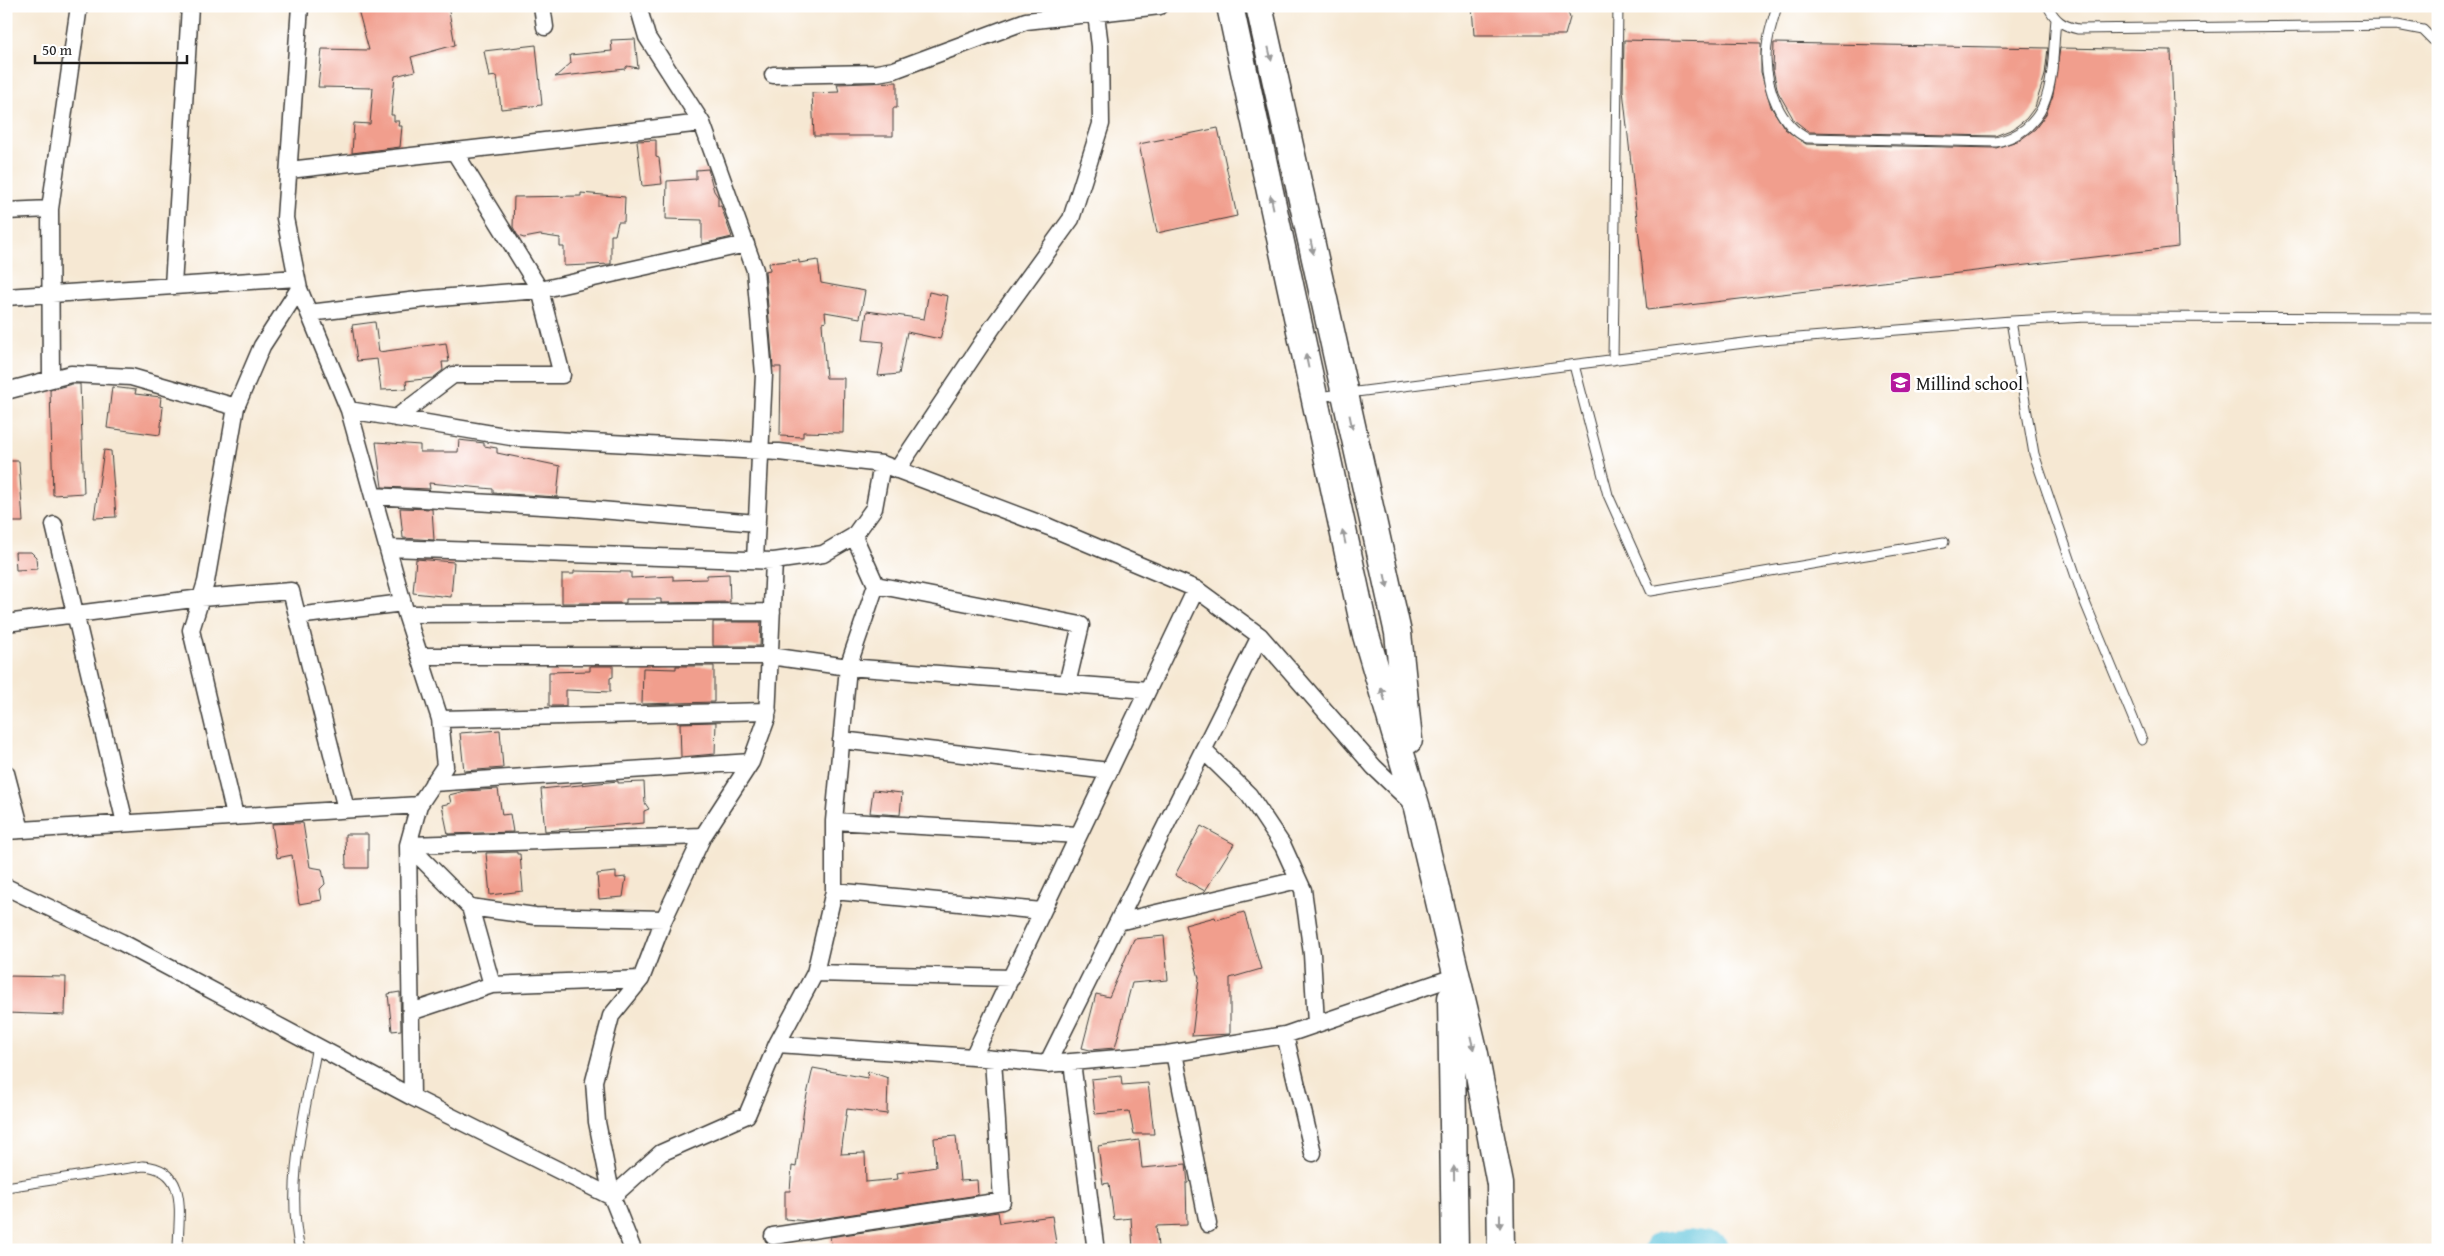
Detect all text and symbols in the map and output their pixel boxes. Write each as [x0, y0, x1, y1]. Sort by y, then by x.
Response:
scale bar [35, 32, 188, 64]
text: 50 m [42, 39, 73, 60]
one-way arrow [1266, 46, 1274, 61]
one-way arrow [1268, 194, 1276, 209]
one-way arrow [1308, 239, 1316, 254]
one-way arrow [1302, 352, 1310, 368]
place label: Millind school [1916, 370, 2023, 397]
school or university icon: Millind school [1888, 371, 1912, 395]
one-way arrow [1347, 415, 1355, 430]
one-way arrow [1340, 528, 1348, 544]
one-way arrow [1382, 574, 1390, 589]
one-way arrow [1379, 687, 1387, 702]
one-way arrow [1468, 1035, 1476, 1050]
one-way arrow [1450, 1164, 1458, 1180]
one-way arrow [1496, 1213, 1504, 1229]

